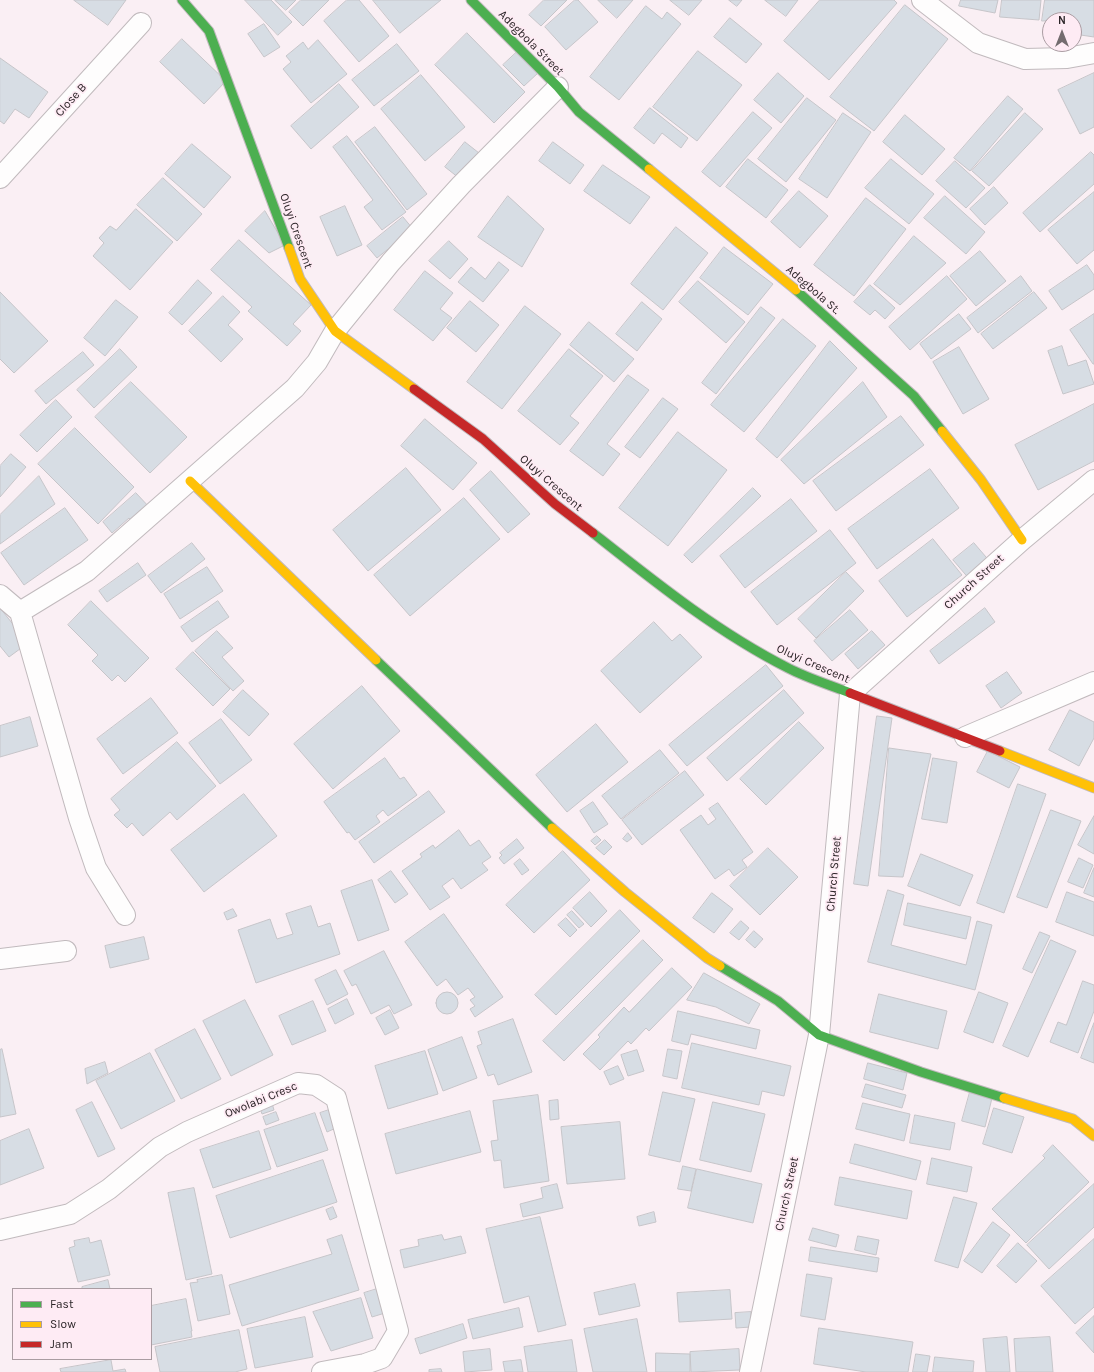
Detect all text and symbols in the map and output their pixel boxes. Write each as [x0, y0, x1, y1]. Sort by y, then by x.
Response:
street label: Adegbola Street [495, 7, 567, 79]
north arrow [1042, 12, 1082, 52]
text: N [1058, 14, 1066, 27]
street label: Close B [52, 80, 90, 120]
street label: Oluyi Crescent [276, 191, 316, 271]
street label: Adegbola St. [783, 262, 843, 318]
street label: Oluyi Crescent [517, 452, 585, 514]
street label: Church Street [941, 551, 1007, 613]
street label: Oluyi Crescent [774, 641, 852, 687]
street label: Church Street [824, 836, 844, 912]
street label: Owolabi Cresc [223, 1079, 299, 1121]
street label: Church Street [772, 1156, 802, 1232]
legend [12, 1288, 152, 1360]
text: Fast [50, 1297, 73, 1311]
text: Slow [50, 1317, 76, 1331]
text: Jam [50, 1337, 73, 1351]

